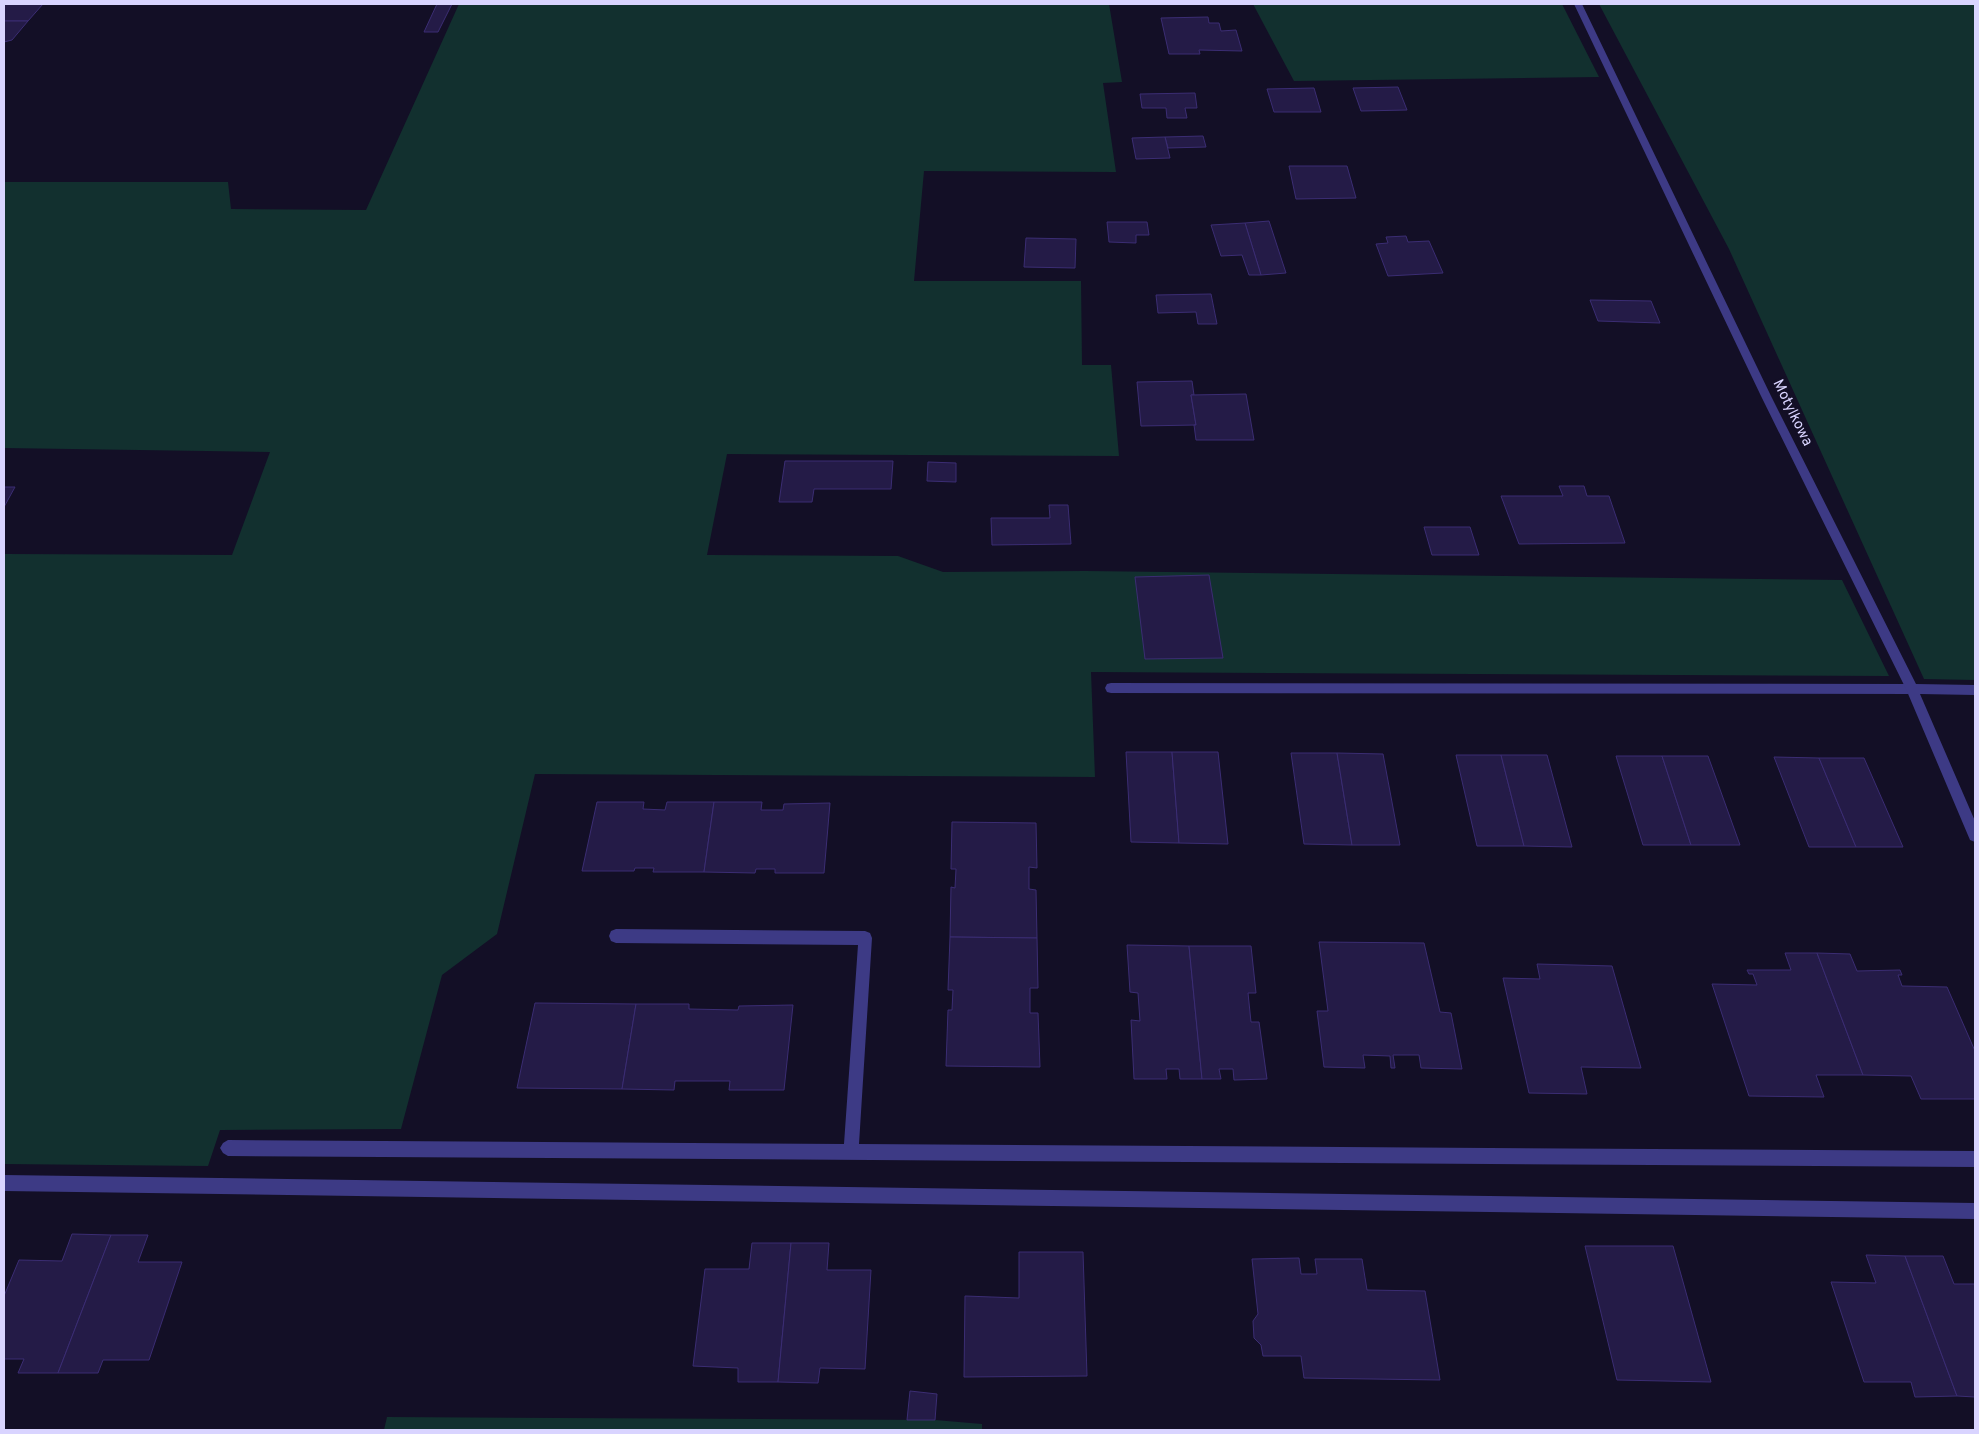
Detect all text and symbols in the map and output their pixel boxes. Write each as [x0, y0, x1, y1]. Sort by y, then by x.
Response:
street label: Motylkowa [1768, 377, 1816, 449]

